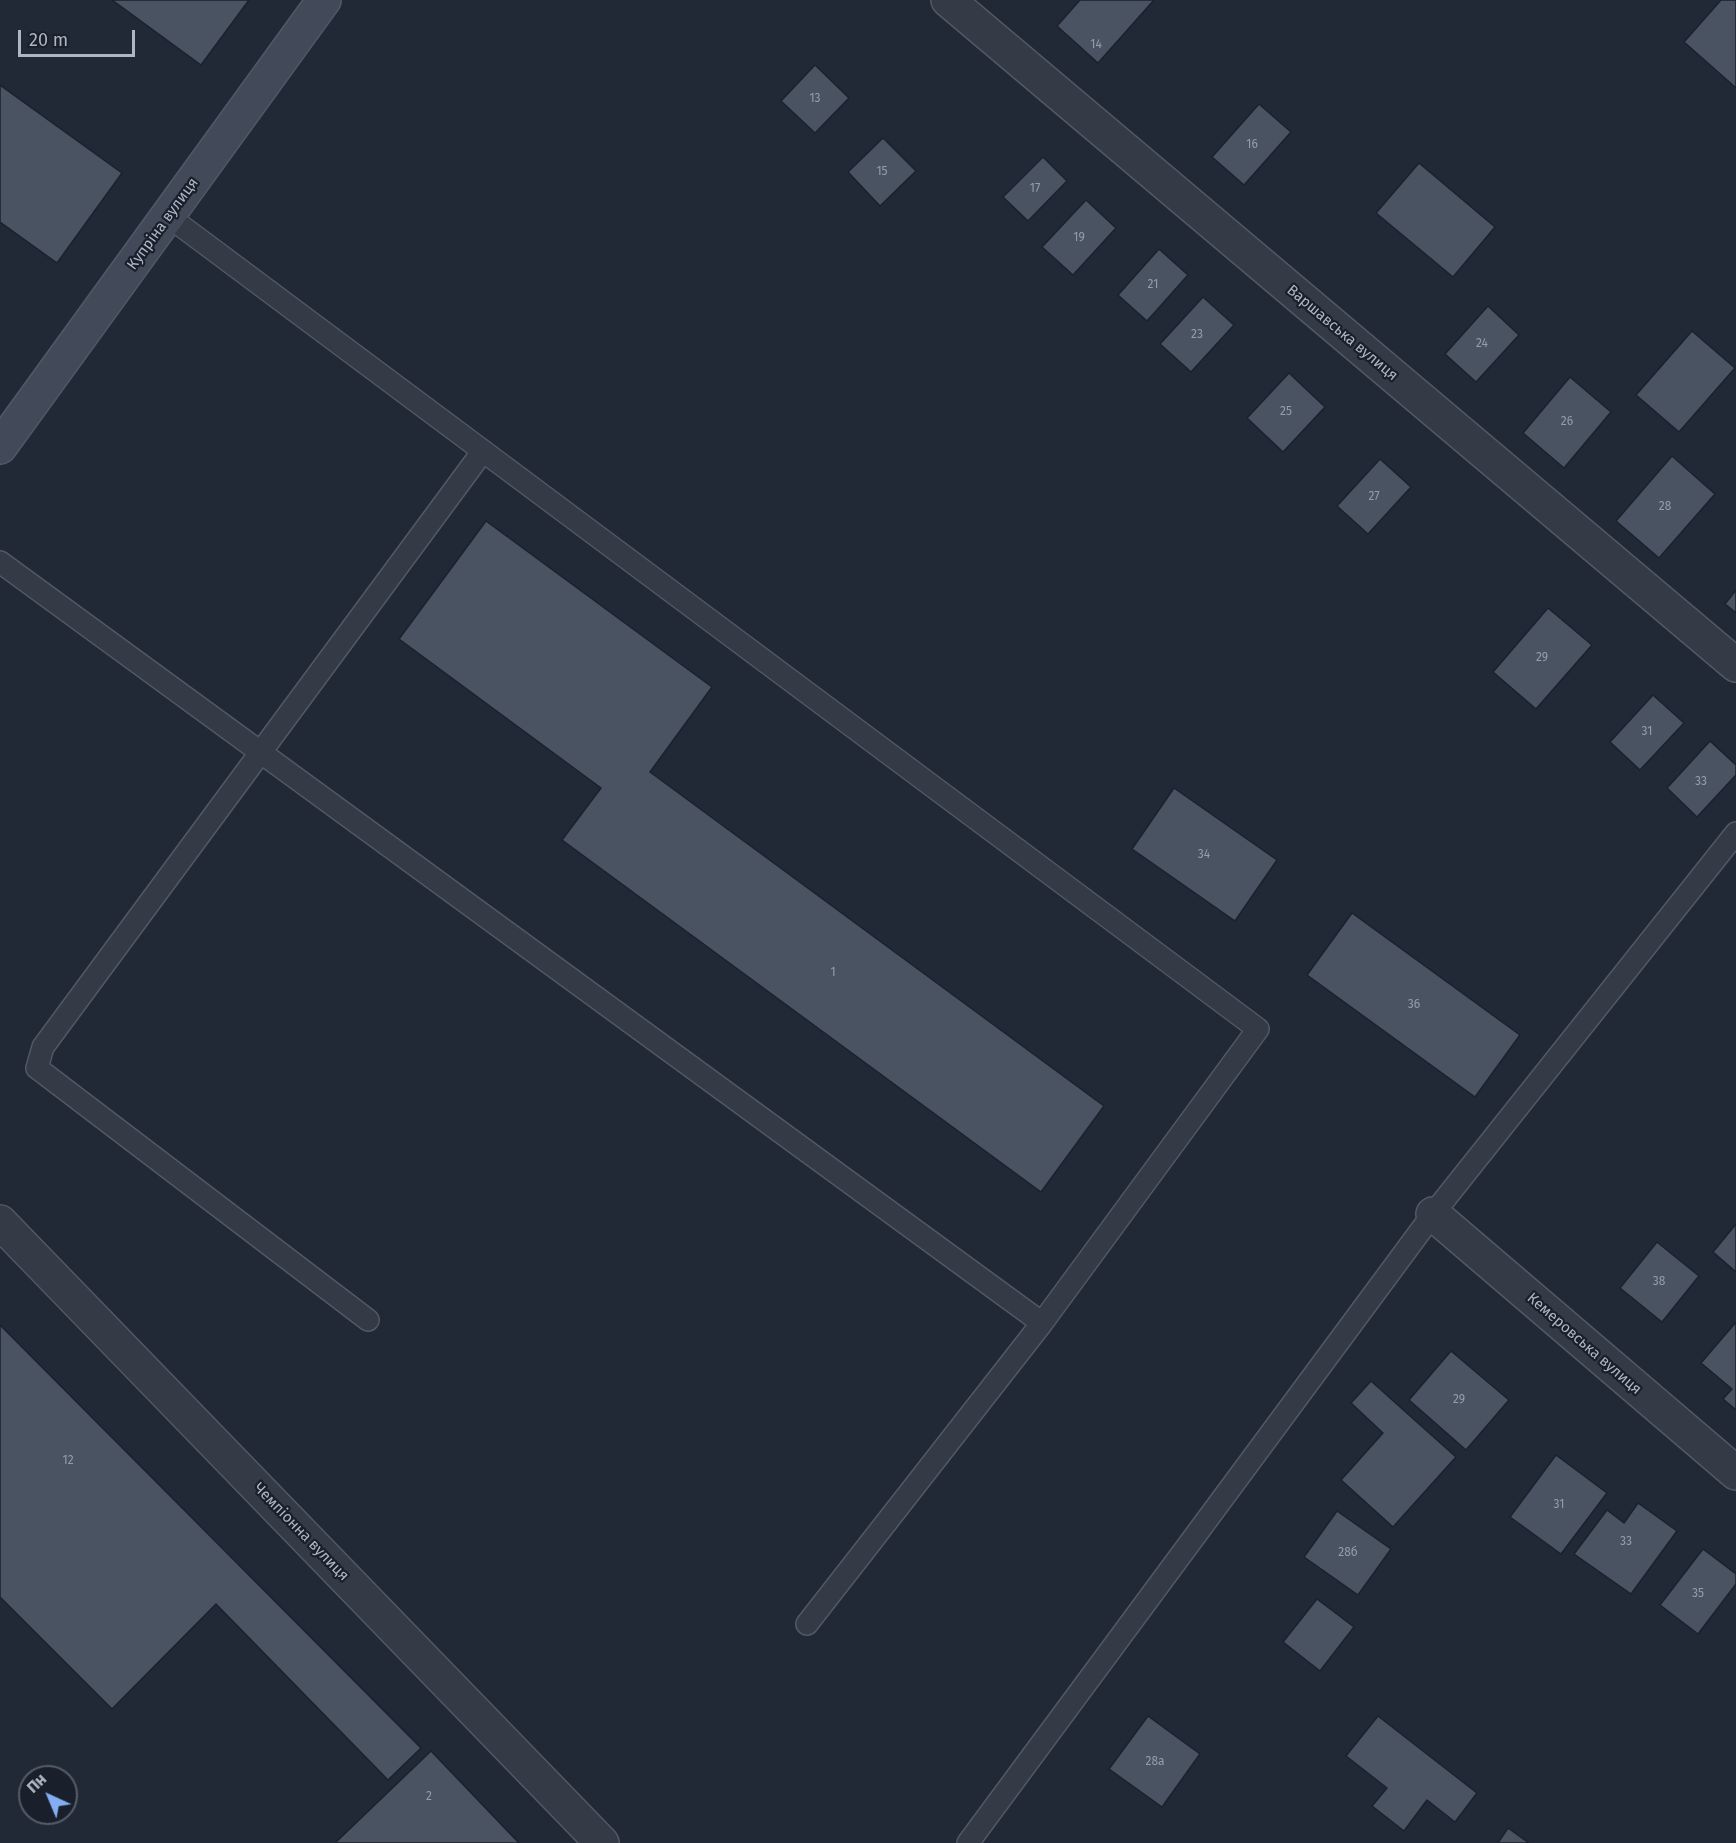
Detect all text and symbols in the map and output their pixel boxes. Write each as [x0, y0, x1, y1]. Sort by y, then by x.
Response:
scale bar [21, 18, 138, 56]
text: 20 m [29, 29, 68, 51]
house number: 14 [1090, 38, 1102, 52]
house number: 13 [809, 92, 821, 106]
house number: 16 [1246, 138, 1258, 152]
house number: 15 [876, 165, 888, 179]
street label: Купріна вулиця [124, 175, 202, 273]
house number: 17 [1030, 182, 1040, 196]
house number: 19 [1073, 231, 1085, 245]
house number: 21 [1148, 278, 1158, 292]
street label: Варшавська вулиця [1283, 281, 1401, 385]
house number: 23 [1191, 328, 1203, 342]
house number: 24 [1476, 337, 1488, 351]
house number: 25 [1280, 405, 1292, 419]
house number: 26 [1561, 415, 1573, 429]
house number: 27 [1368, 490, 1380, 504]
house number: 28 [1659, 500, 1671, 514]
house number: 29 [1536, 651, 1548, 665]
house number: 31 [1642, 725, 1652, 739]
house number: 33 [1695, 775, 1707, 789]
house number: 34 [1198, 848, 1210, 862]
house number: 1 [830, 966, 836, 980]
house number: 36 [1408, 998, 1420, 1012]
house number: 38 [1653, 1275, 1665, 1289]
street label: Кемеровська вулиця [1523, 1289, 1645, 1399]
house number: 29 [1453, 1393, 1465, 1407]
house number: 12 [62, 1454, 74, 1468]
street label: Чемпіонна вулиця [250, 1479, 352, 1585]
house number: 31 [1554, 1498, 1564, 1512]
house number: 33 [1620, 1535, 1632, 1549]
house number: 28б [1338, 1546, 1358, 1560]
house number: 35 [1692, 1587, 1704, 1601]
house number: 28а [1145, 1755, 1165, 1769]
north arrow [18, 1765, 78, 1825]
text: Пн [23, 1769, 50, 1797]
house number: 2 [426, 1790, 432, 1804]

